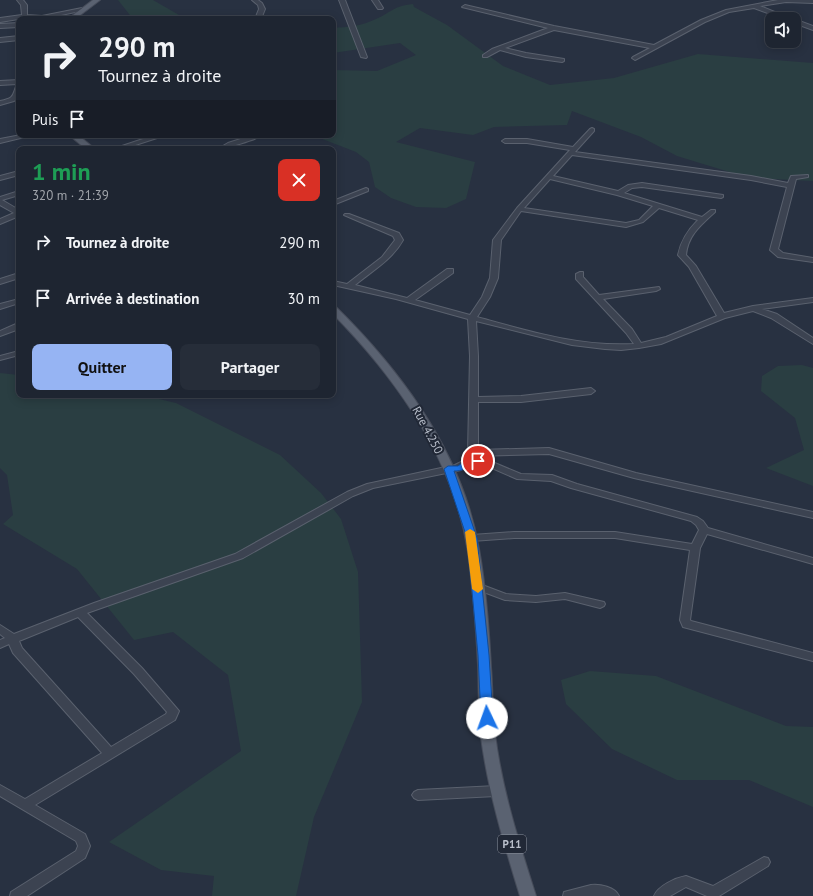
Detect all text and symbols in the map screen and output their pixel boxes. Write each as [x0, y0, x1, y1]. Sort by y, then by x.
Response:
map controls [765, 12, 801, 48]
button: sound [765, 12, 801, 48]
text: 290 m [98, 28, 175, 65]
icon: right [32, 32, 84, 84]
text: Tournez à droite [98, 64, 221, 87]
icon: arrive [66, 108, 88, 130]
text: Puis [32, 110, 58, 129]
text: 1 min [32, 156, 91, 187]
button: close [278, 159, 320, 201]
text: 320 m · 21:39 [32, 187, 109, 204]
icon: right [32, 231, 54, 253]
text: Tournez à droite [66, 233, 169, 252]
text: 290 m [279, 233, 320, 252]
icon: arrive [32, 287, 54, 309]
text: Arrivée à destination [66, 289, 199, 308]
text: 30 m [287, 289, 320, 308]
button: Quitter [32, 344, 172, 390]
button: Partager [180, 344, 320, 390]
street label: Rue 4.250 [409, 404, 447, 457]
pin [461, 444, 495, 478]
icon: arrive [467, 450, 489, 472]
position arrow [466, 697, 508, 739]
road number: P11 [498, 835, 526, 853]

